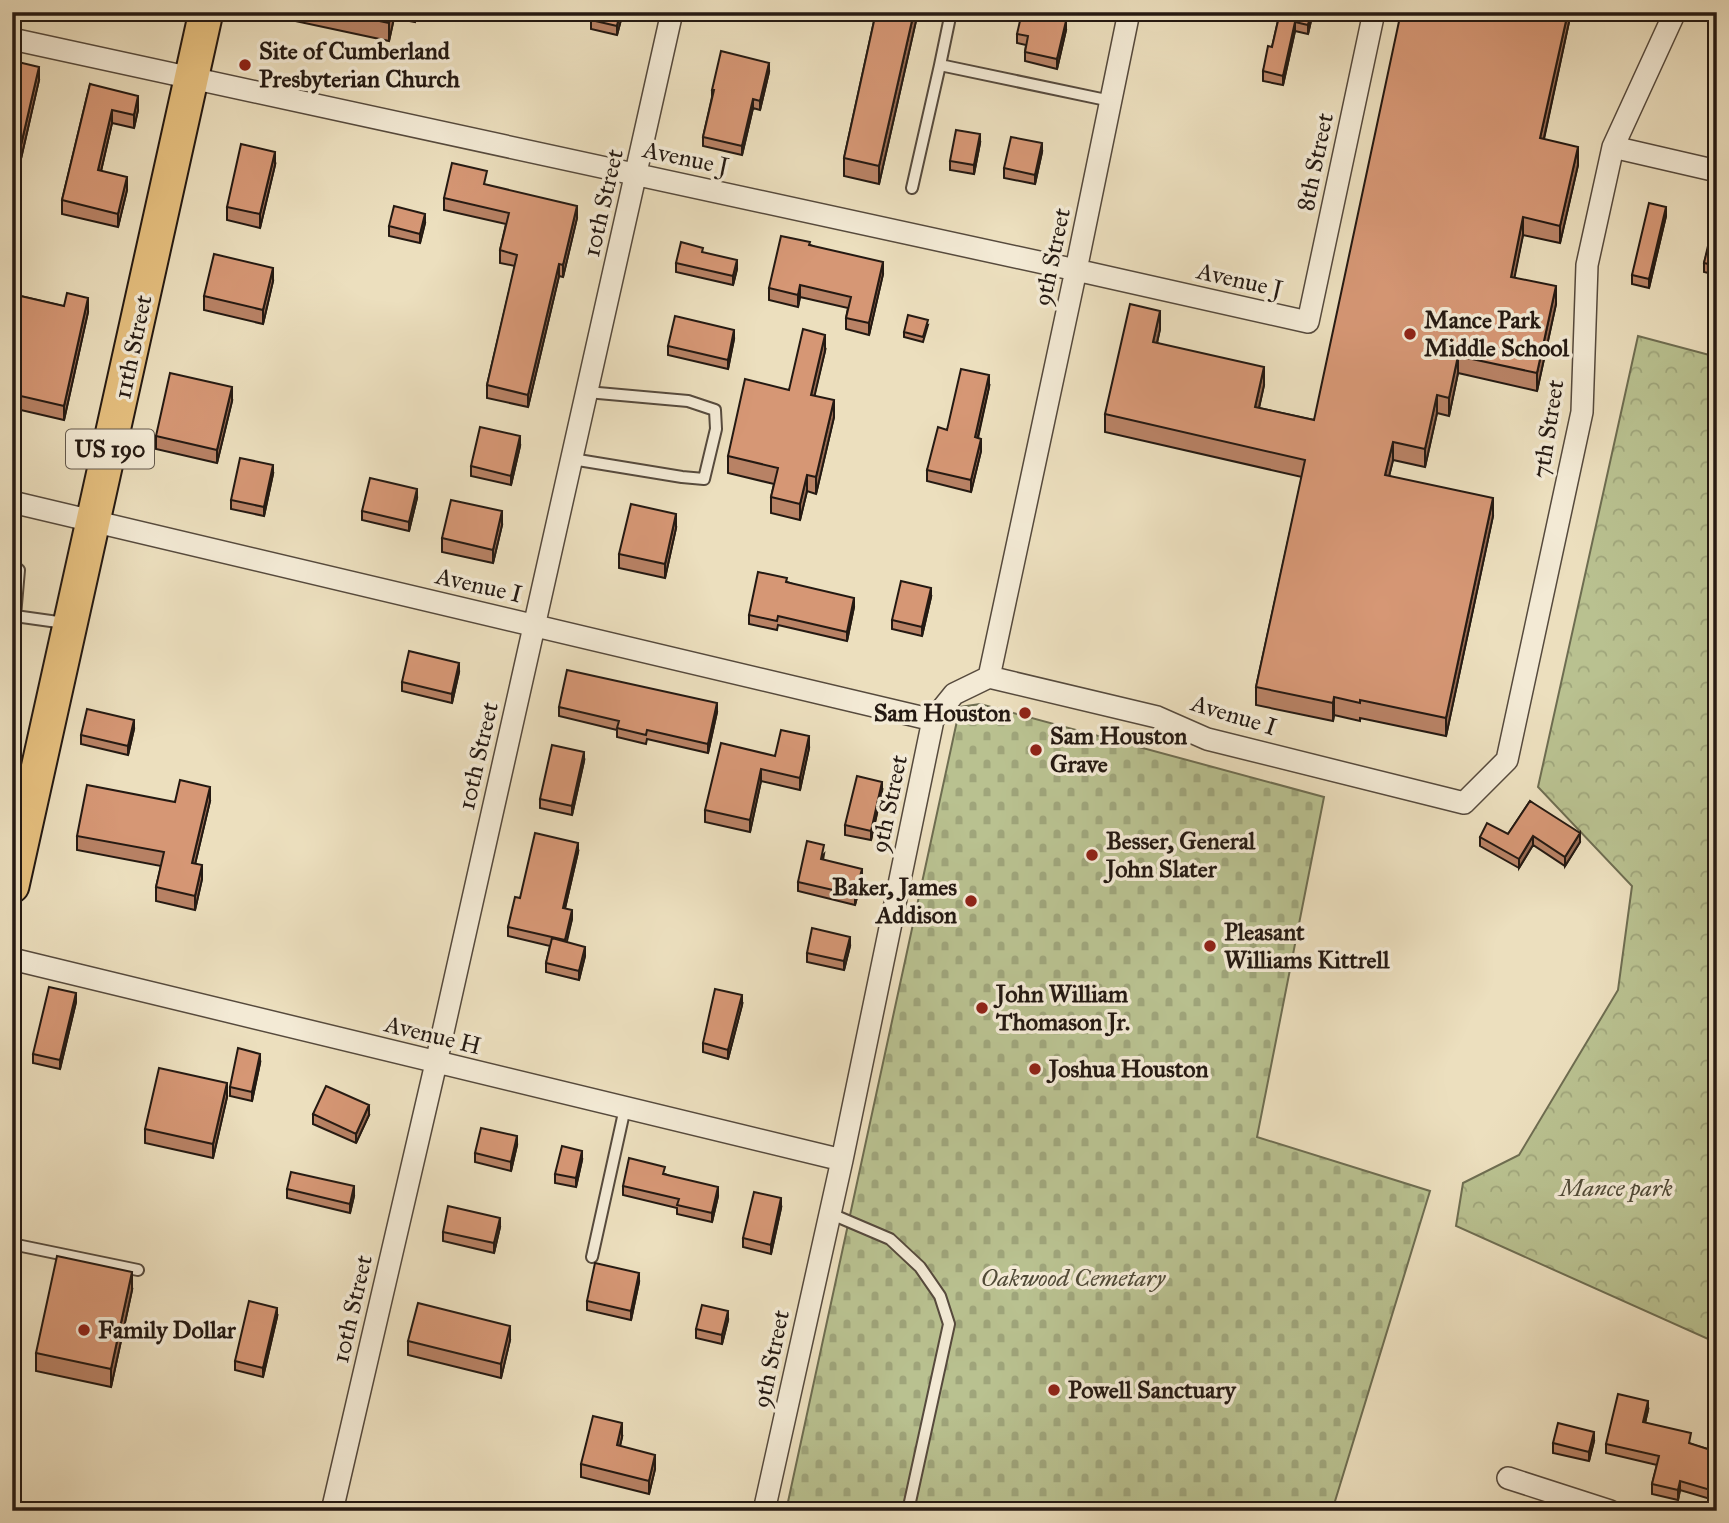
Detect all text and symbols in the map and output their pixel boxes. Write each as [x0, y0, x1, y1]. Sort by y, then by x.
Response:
place label: Site of Cumberland Presbyterian Church [259, 36, 461, 94]
marker: Site of Cumberland Presbyterian Church [237, 57, 253, 73]
street label: 8th Street [1290, 110, 1340, 214]
street label: Avenue J [639, 134, 732, 182]
street label: 10th Street [576, 146, 630, 260]
street label: 9th Street [1027, 205, 1077, 309]
street label: Avenue J [1193, 255, 1286, 304]
street label: 11th Street [107, 292, 159, 402]
place label: Mance Park Middle School [1424, 305, 1570, 363]
marker: Mance Park Middle School [1402, 326, 1418, 342]
street label: 7th Street [1525, 377, 1571, 480]
road number: US 190 [66, 430, 154, 468]
street label: Avenue I [432, 560, 525, 609]
street label: Avenue I [1187, 688, 1280, 742]
place label: Sam Houston [874, 698, 1011, 728]
street label: 10th Street [451, 699, 505, 813]
marker: Sam Houston [1017, 705, 1033, 721]
place label: Sam Houston Grave [1050, 721, 1187, 779]
marker: Sam Houston Grave [1028, 742, 1044, 758]
street label: 9th Street [864, 752, 914, 856]
place label: Besser, General John Slater [1103, 826, 1256, 884]
marker: Besser, General John Slater [1084, 847, 1100, 863]
place label: Baker, James Addison [832, 872, 957, 930]
marker: Baker, James Addison [963, 893, 979, 909]
place label: Pleasant Williams Kittrell [1224, 917, 1390, 975]
marker: Pleasant Williams Kittrell [1202, 938, 1218, 954]
place label: John William Thomason Jr. [993, 979, 1130, 1037]
marker: John William Thomason Jr. [974, 1000, 990, 1016]
street label: Avenue H [381, 1008, 484, 1061]
place label: Joshua Houston [1046, 1054, 1209, 1084]
marker: Joshua Houston [1027, 1061, 1043, 1077]
park label: Mance park [1557, 1173, 1673, 1203]
street label: 10th Street [325, 1252, 379, 1366]
park label: Oakwood Cemetary [981, 1263, 1166, 1293]
street label: 9th Street [746, 1307, 796, 1411]
place label: Family Dollar [98, 1315, 237, 1345]
marker: Family Dollar [76, 1322, 92, 1338]
place label: Powell Sanctuary [1068, 1375, 1237, 1405]
marker: Powell Sanctuary [1046, 1382, 1062, 1398]

